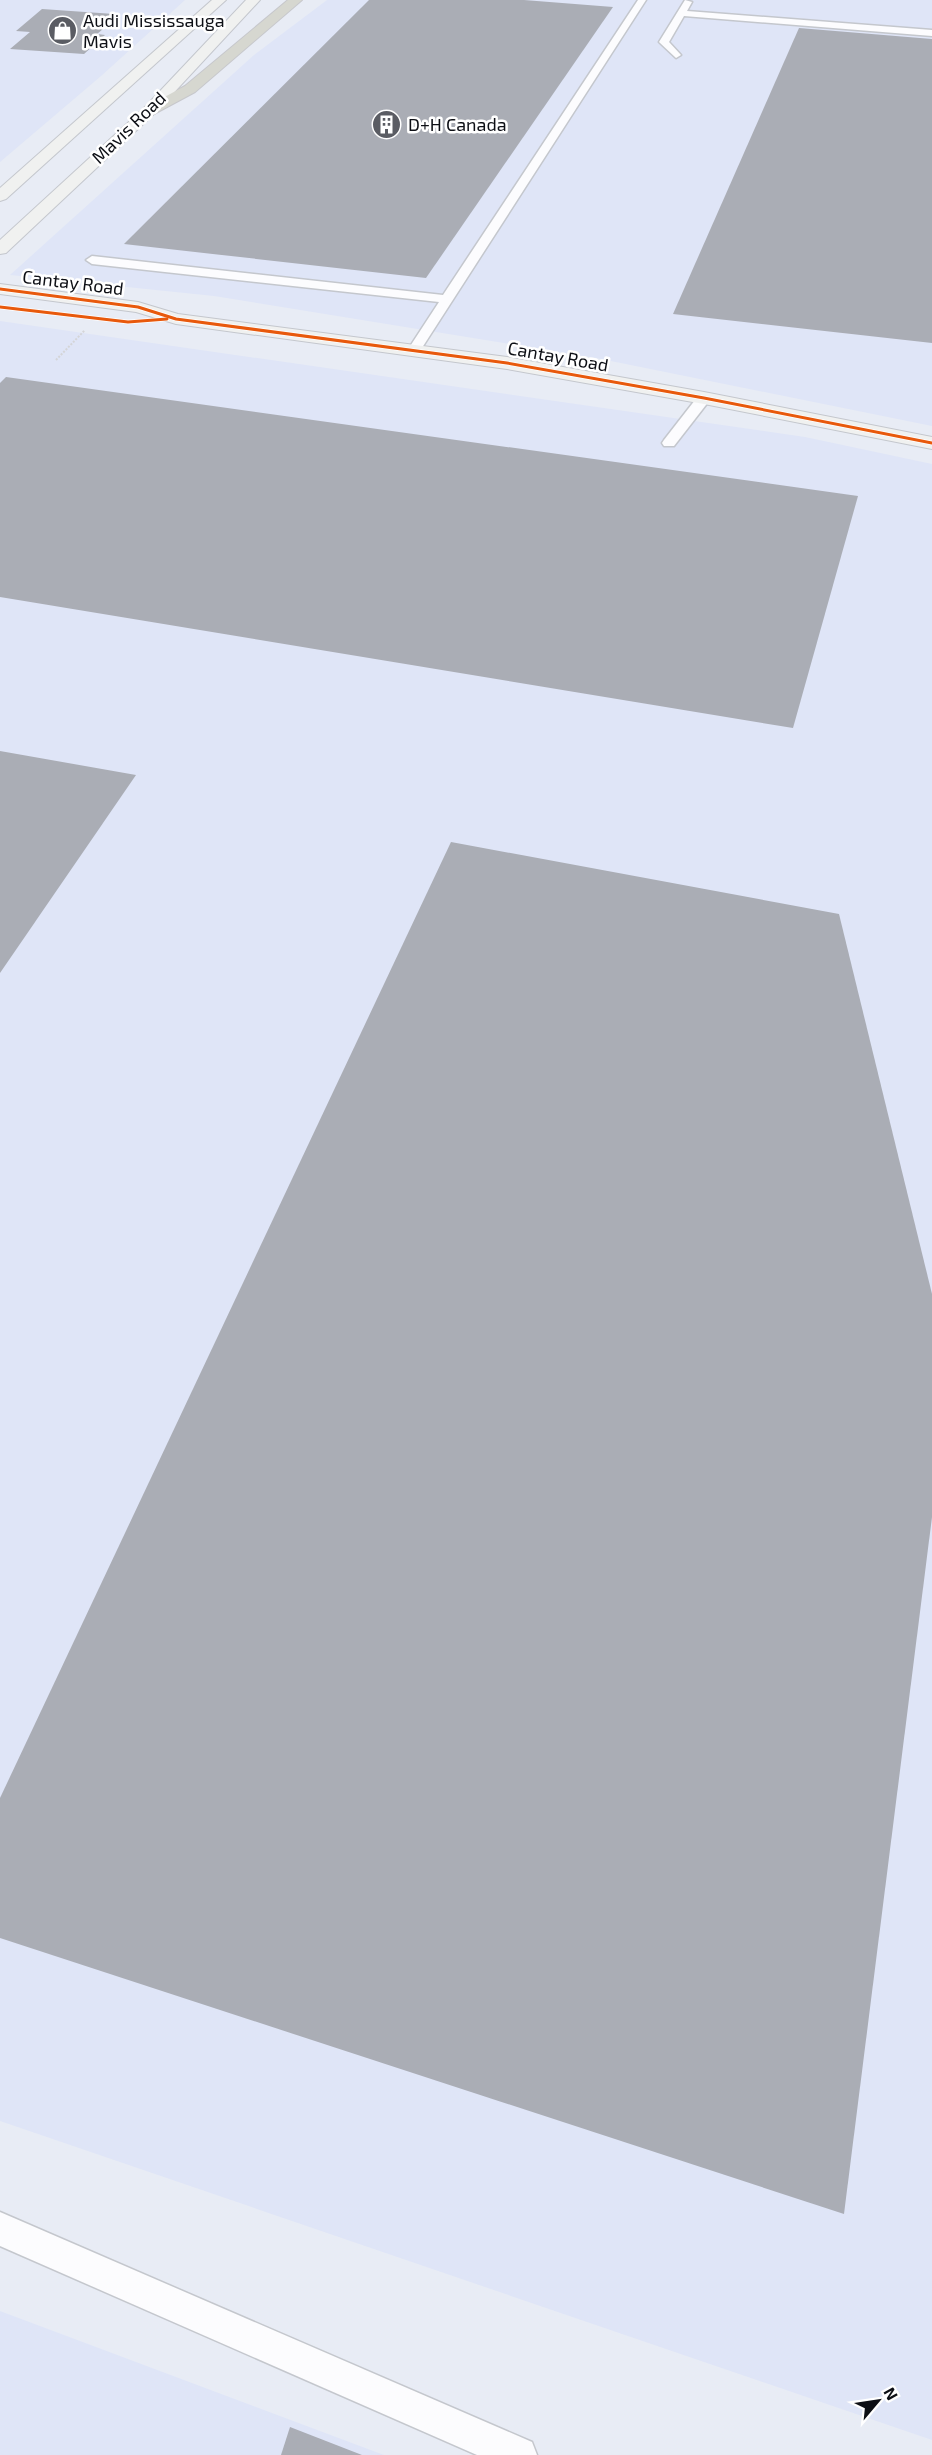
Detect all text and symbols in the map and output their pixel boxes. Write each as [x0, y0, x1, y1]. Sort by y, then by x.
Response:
place label: Audi Mississauga Mavis [83, 9, 225, 52]
shop icon: Audi Mississauga Mavis [46, 15, 78, 47]
street label: Mavis Road [87, 87, 170, 168]
building icon: D+H Canada [371, 109, 403, 141]
place label: D+H Canada [408, 113, 507, 135]
street label: Cantay Road [21, 265, 125, 299]
street label: Cantay Road [506, 336, 610, 376]
north arrow [848, 2371, 908, 2431]
text: N [880, 2384, 903, 2403]

